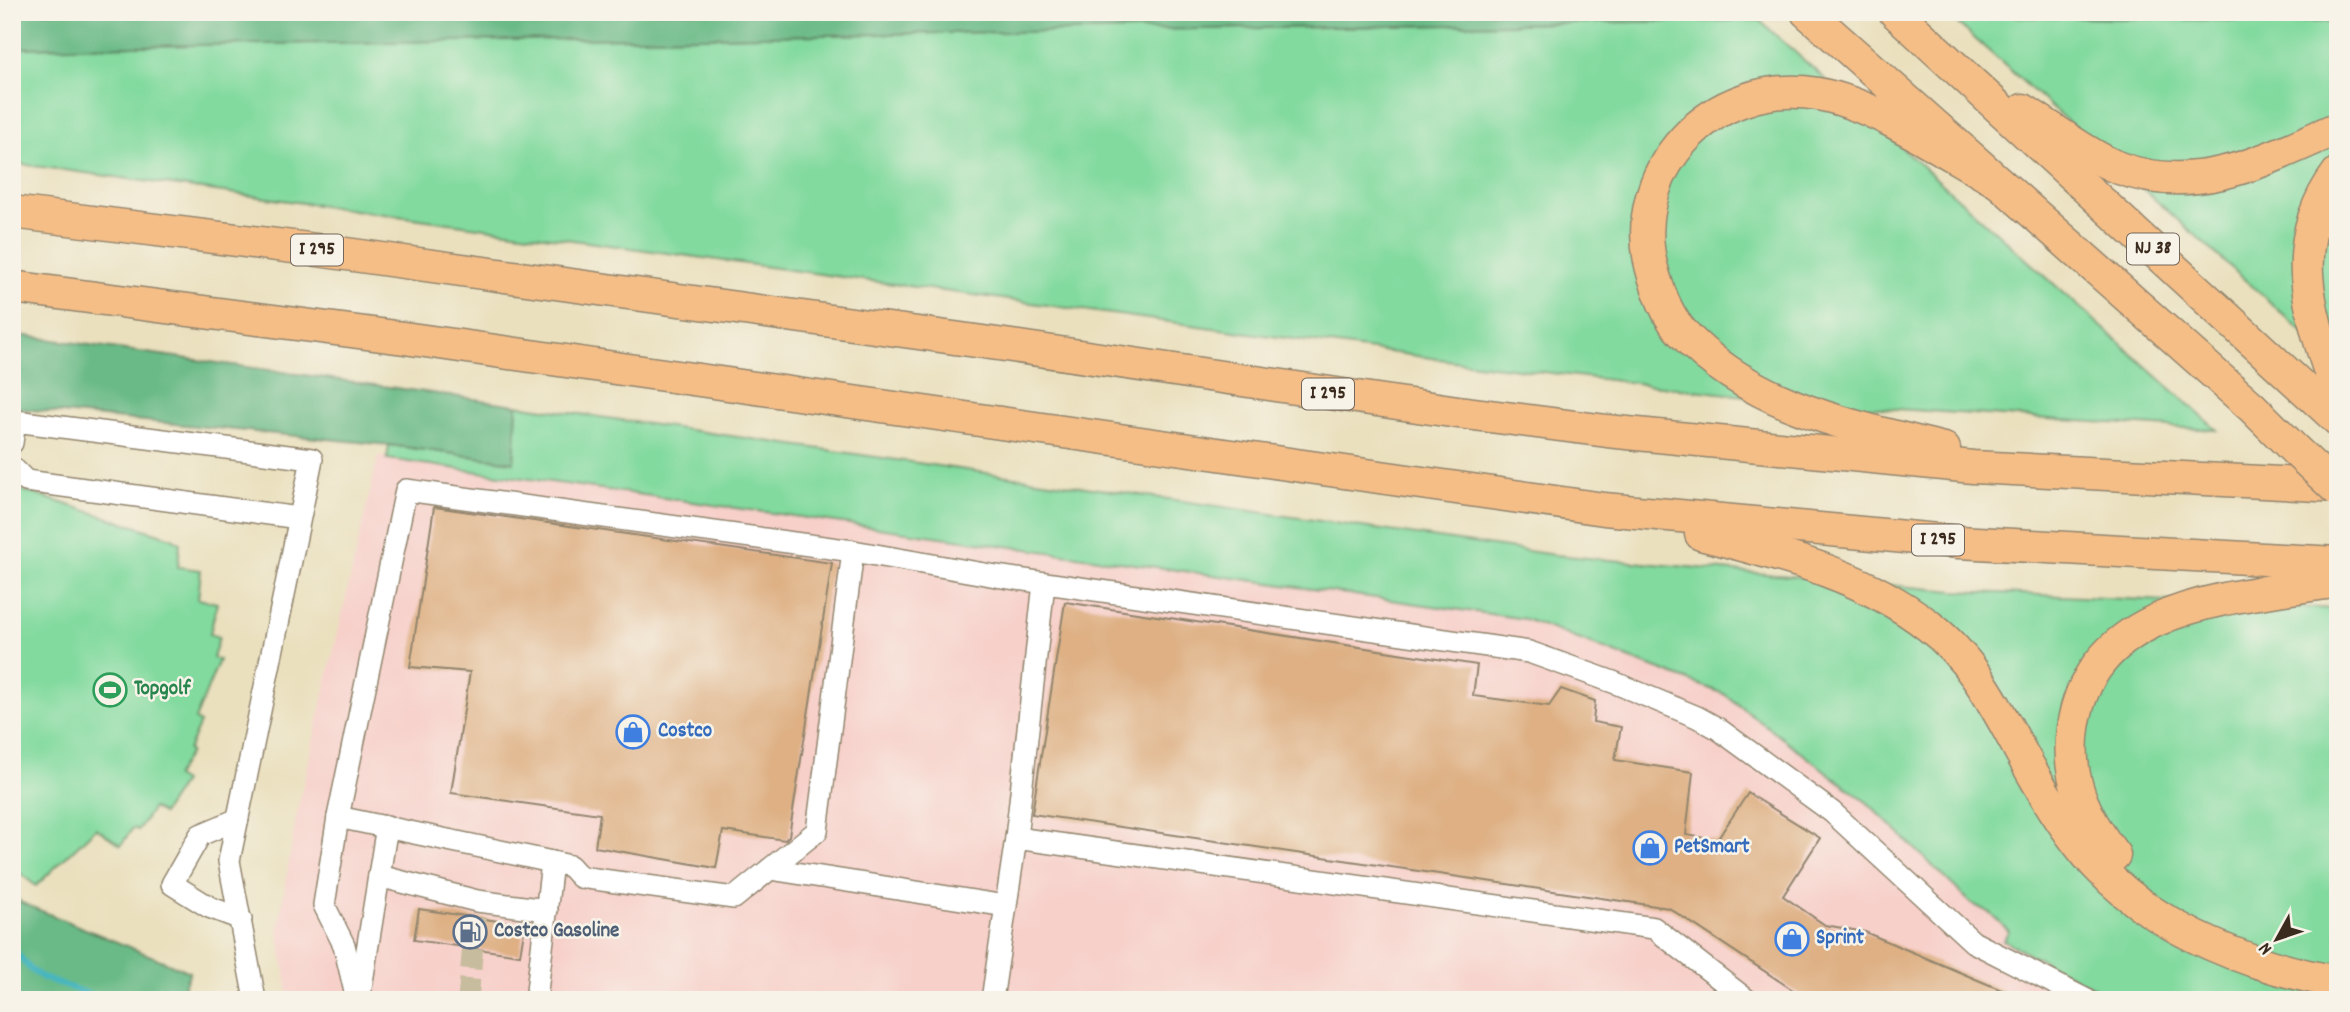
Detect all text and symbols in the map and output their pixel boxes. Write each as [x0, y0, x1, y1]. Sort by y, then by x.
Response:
road number: NJ 38 [2127, 233, 2179, 264]
road number: I 295 [291, 234, 343, 266]
road number: I 295 [1302, 378, 1354, 410]
road number: I 295 [1912, 524, 1964, 555]
sports icon: Topgolf [91, 671, 129, 709]
place label: Topgolf [134, 675, 192, 705]
shop icon: Costco [614, 713, 652, 751]
place label: Costco [658, 717, 712, 747]
shop icon: PetSmart [1631, 829, 1669, 867]
place label: PetSmart [1674, 833, 1750, 863]
north arrow [2242, 904, 2312, 974]
fuel station icon: Costco Gasoline [451, 913, 489, 951]
place label: Costco Gasoline [494, 917, 619, 947]
shop icon: Sprint [1773, 920, 1811, 958]
place label: Sprint [1816, 924, 1864, 954]
text: N [2253, 935, 2280, 960]

